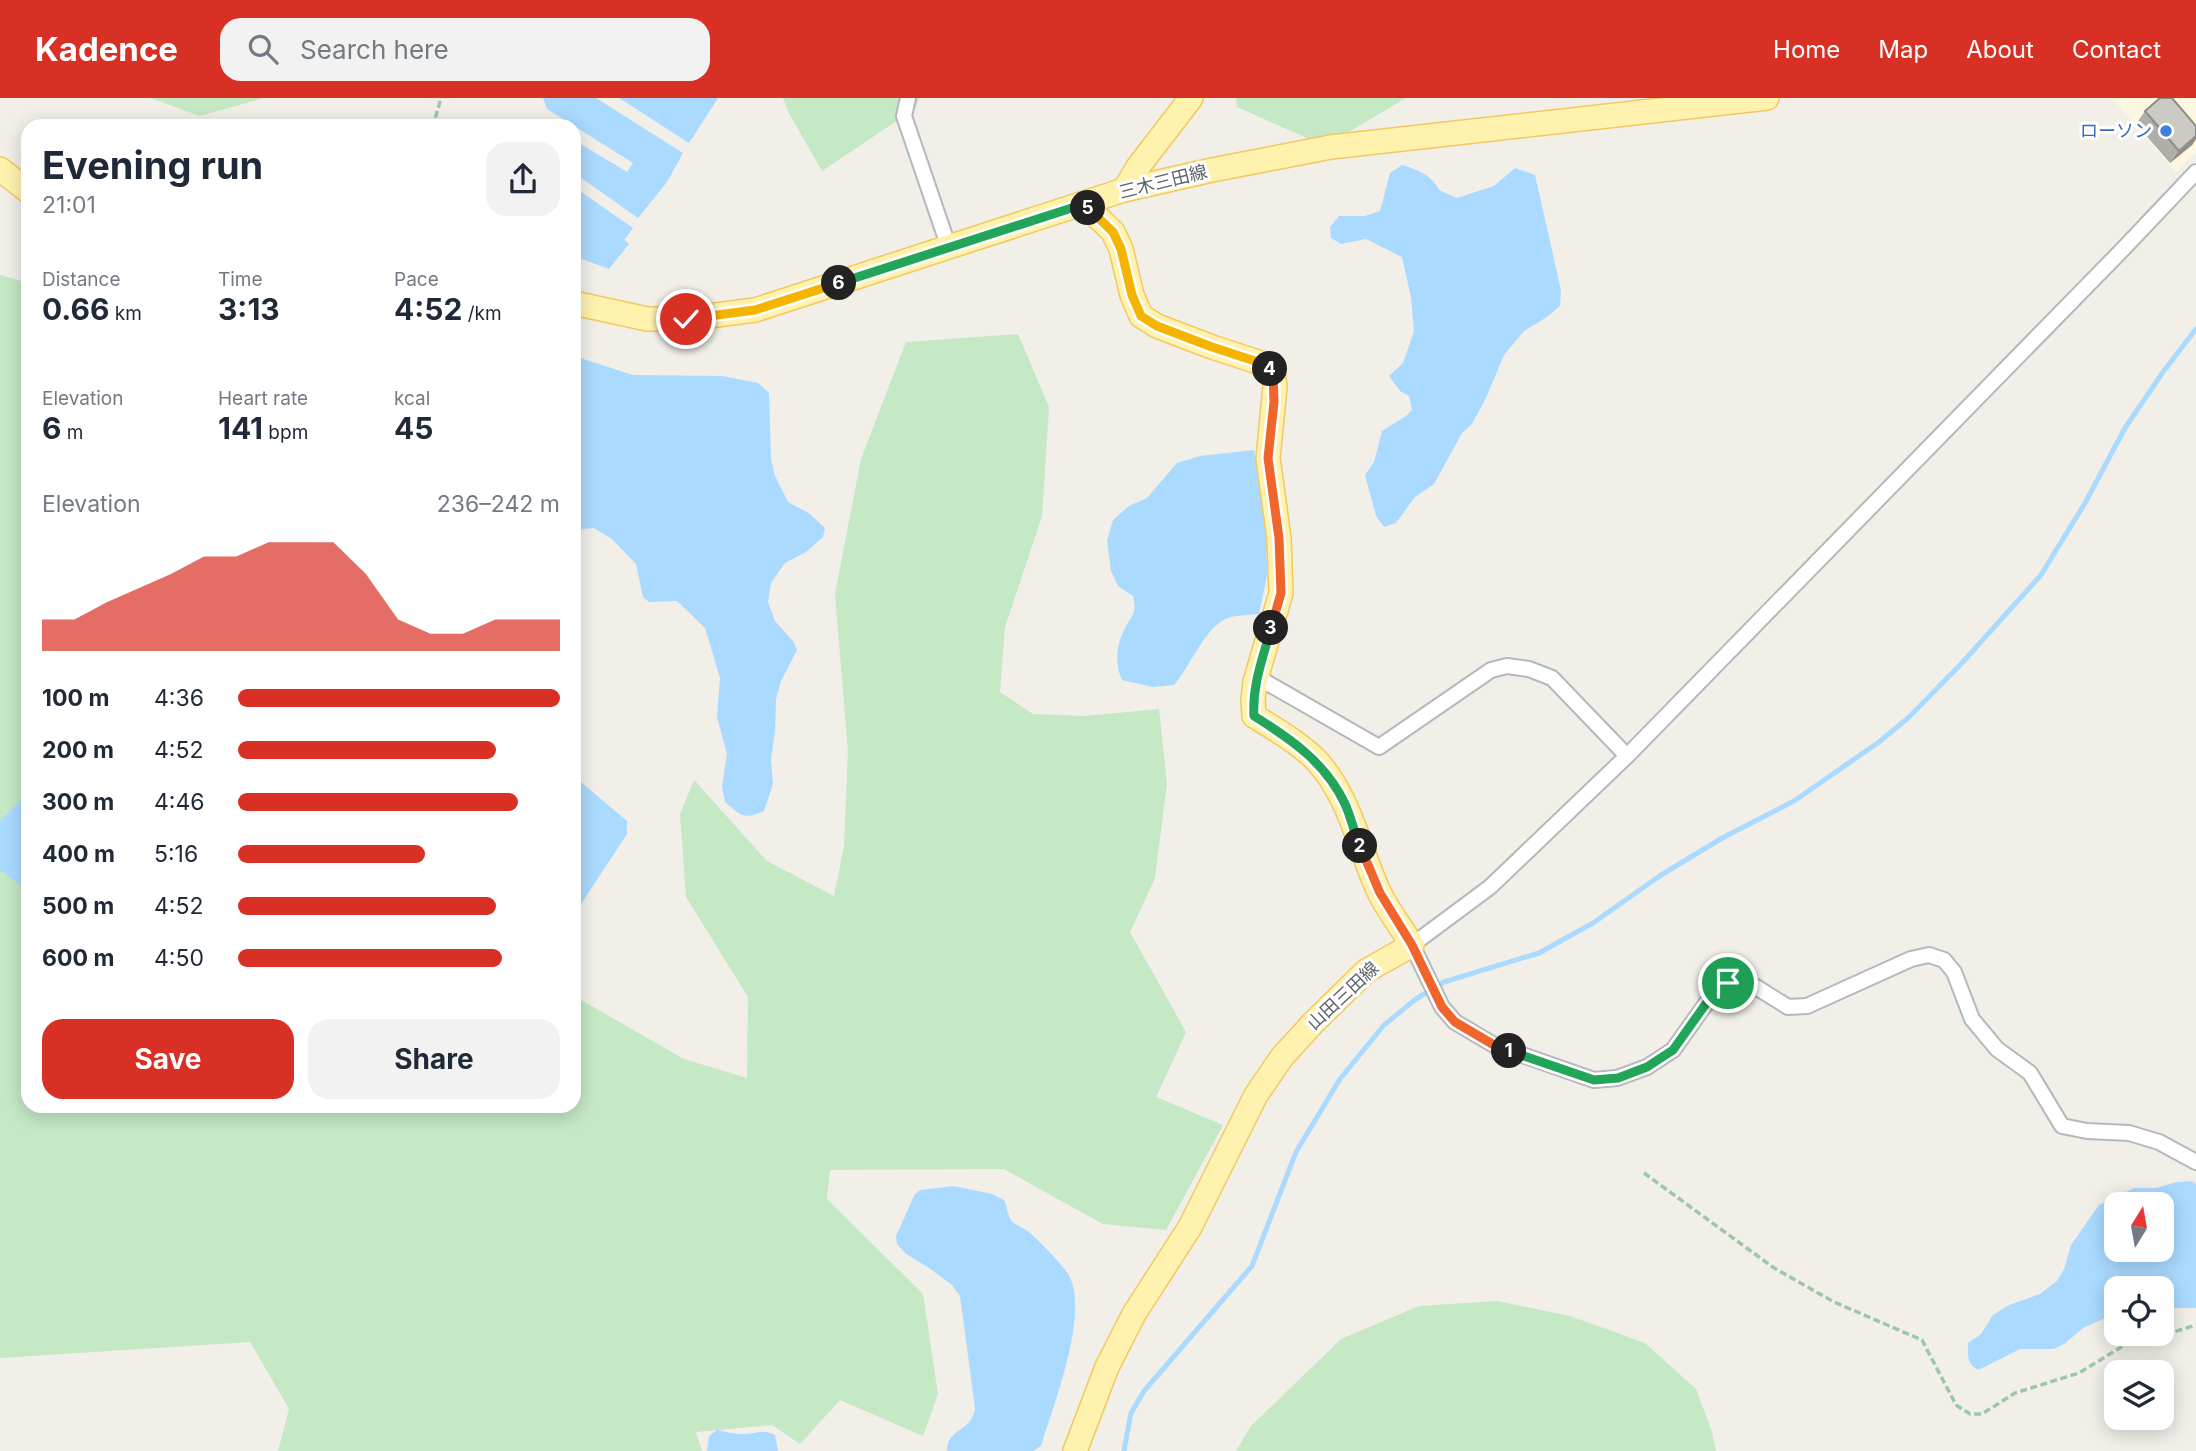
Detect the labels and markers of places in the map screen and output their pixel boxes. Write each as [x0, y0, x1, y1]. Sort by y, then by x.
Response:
place label: ローソン [2080, 120, 2152, 141]
marker: ローソン [2158, 123, 2174, 139]
pin: 5 [1070, 190, 1106, 226]
pin: 6 [822, 266, 856, 300]
pin [656, 289, 716, 349]
pin: 4 [1252, 352, 1288, 386]
pin: 3 [1254, 610, 1288, 646]
pin: 2 [1342, 828, 1378, 864]
pin [1698, 953, 1758, 1013]
pin: 1 [1492, 1034, 1526, 1068]

